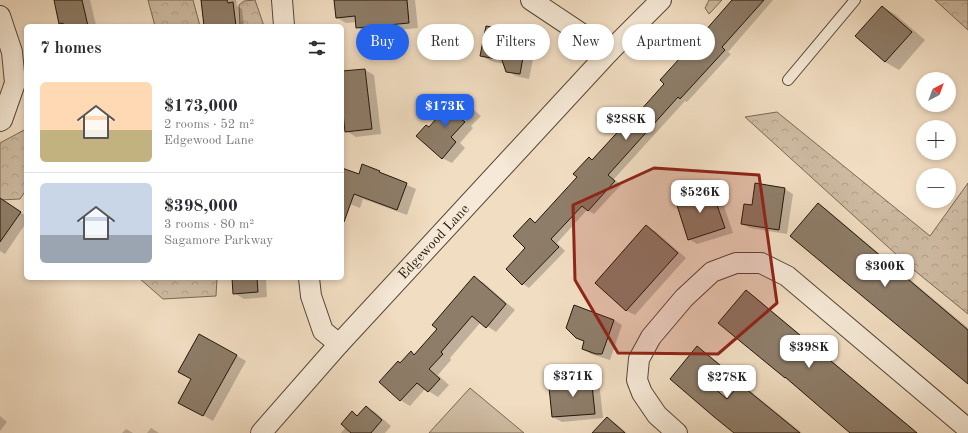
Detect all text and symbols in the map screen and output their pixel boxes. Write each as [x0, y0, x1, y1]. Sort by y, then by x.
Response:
chip: Buy [356, 24, 409, 60]
chip: Rent [417, 24, 474, 60]
chip: Filters [482, 24, 550, 60]
chip: New [558, 24, 614, 60]
chip: Apartment [622, 24, 715, 60]
icon: filters [306, 37, 328, 59]
text: 7 homes [40, 40, 102, 57]
north arrow [916, 72, 956, 112]
map controls [916, 72, 956, 208]
pin: $173K [417, 94, 473, 128]
icon: home [72, 98, 120, 146]
text: $173,000 [164, 98, 238, 115]
text: $173K [425, 100, 465, 113]
pin: $288K [598, 107, 654, 141]
text: $288K [606, 113, 646, 126]
text: 2 rooms · 52 m² [164, 118, 254, 131]
button: + [916, 120, 956, 160]
text: Edgewood Lane [164, 134, 254, 147]
button: − [916, 168, 956, 208]
pin: $526K [672, 180, 728, 214]
text: $526K [680, 186, 720, 199]
text: $398,000 [164, 198, 238, 215]
icon: home [72, 199, 120, 247]
street label: Edgewood Lane [396, 202, 472, 282]
text: 3 rooms · 80 m² [164, 218, 254, 231]
text: Sagamore Parkway [164, 234, 273, 247]
pin: $300K [857, 254, 913, 288]
text: $300K [865, 260, 905, 273]
pin: $398K [781, 335, 837, 369]
text: $398K [789, 341, 829, 354]
pin: $371K [545, 364, 601, 398]
pin: $278K [699, 365, 755, 399]
text: $371K [553, 370, 593, 383]
text: $278K [707, 371, 747, 384]

